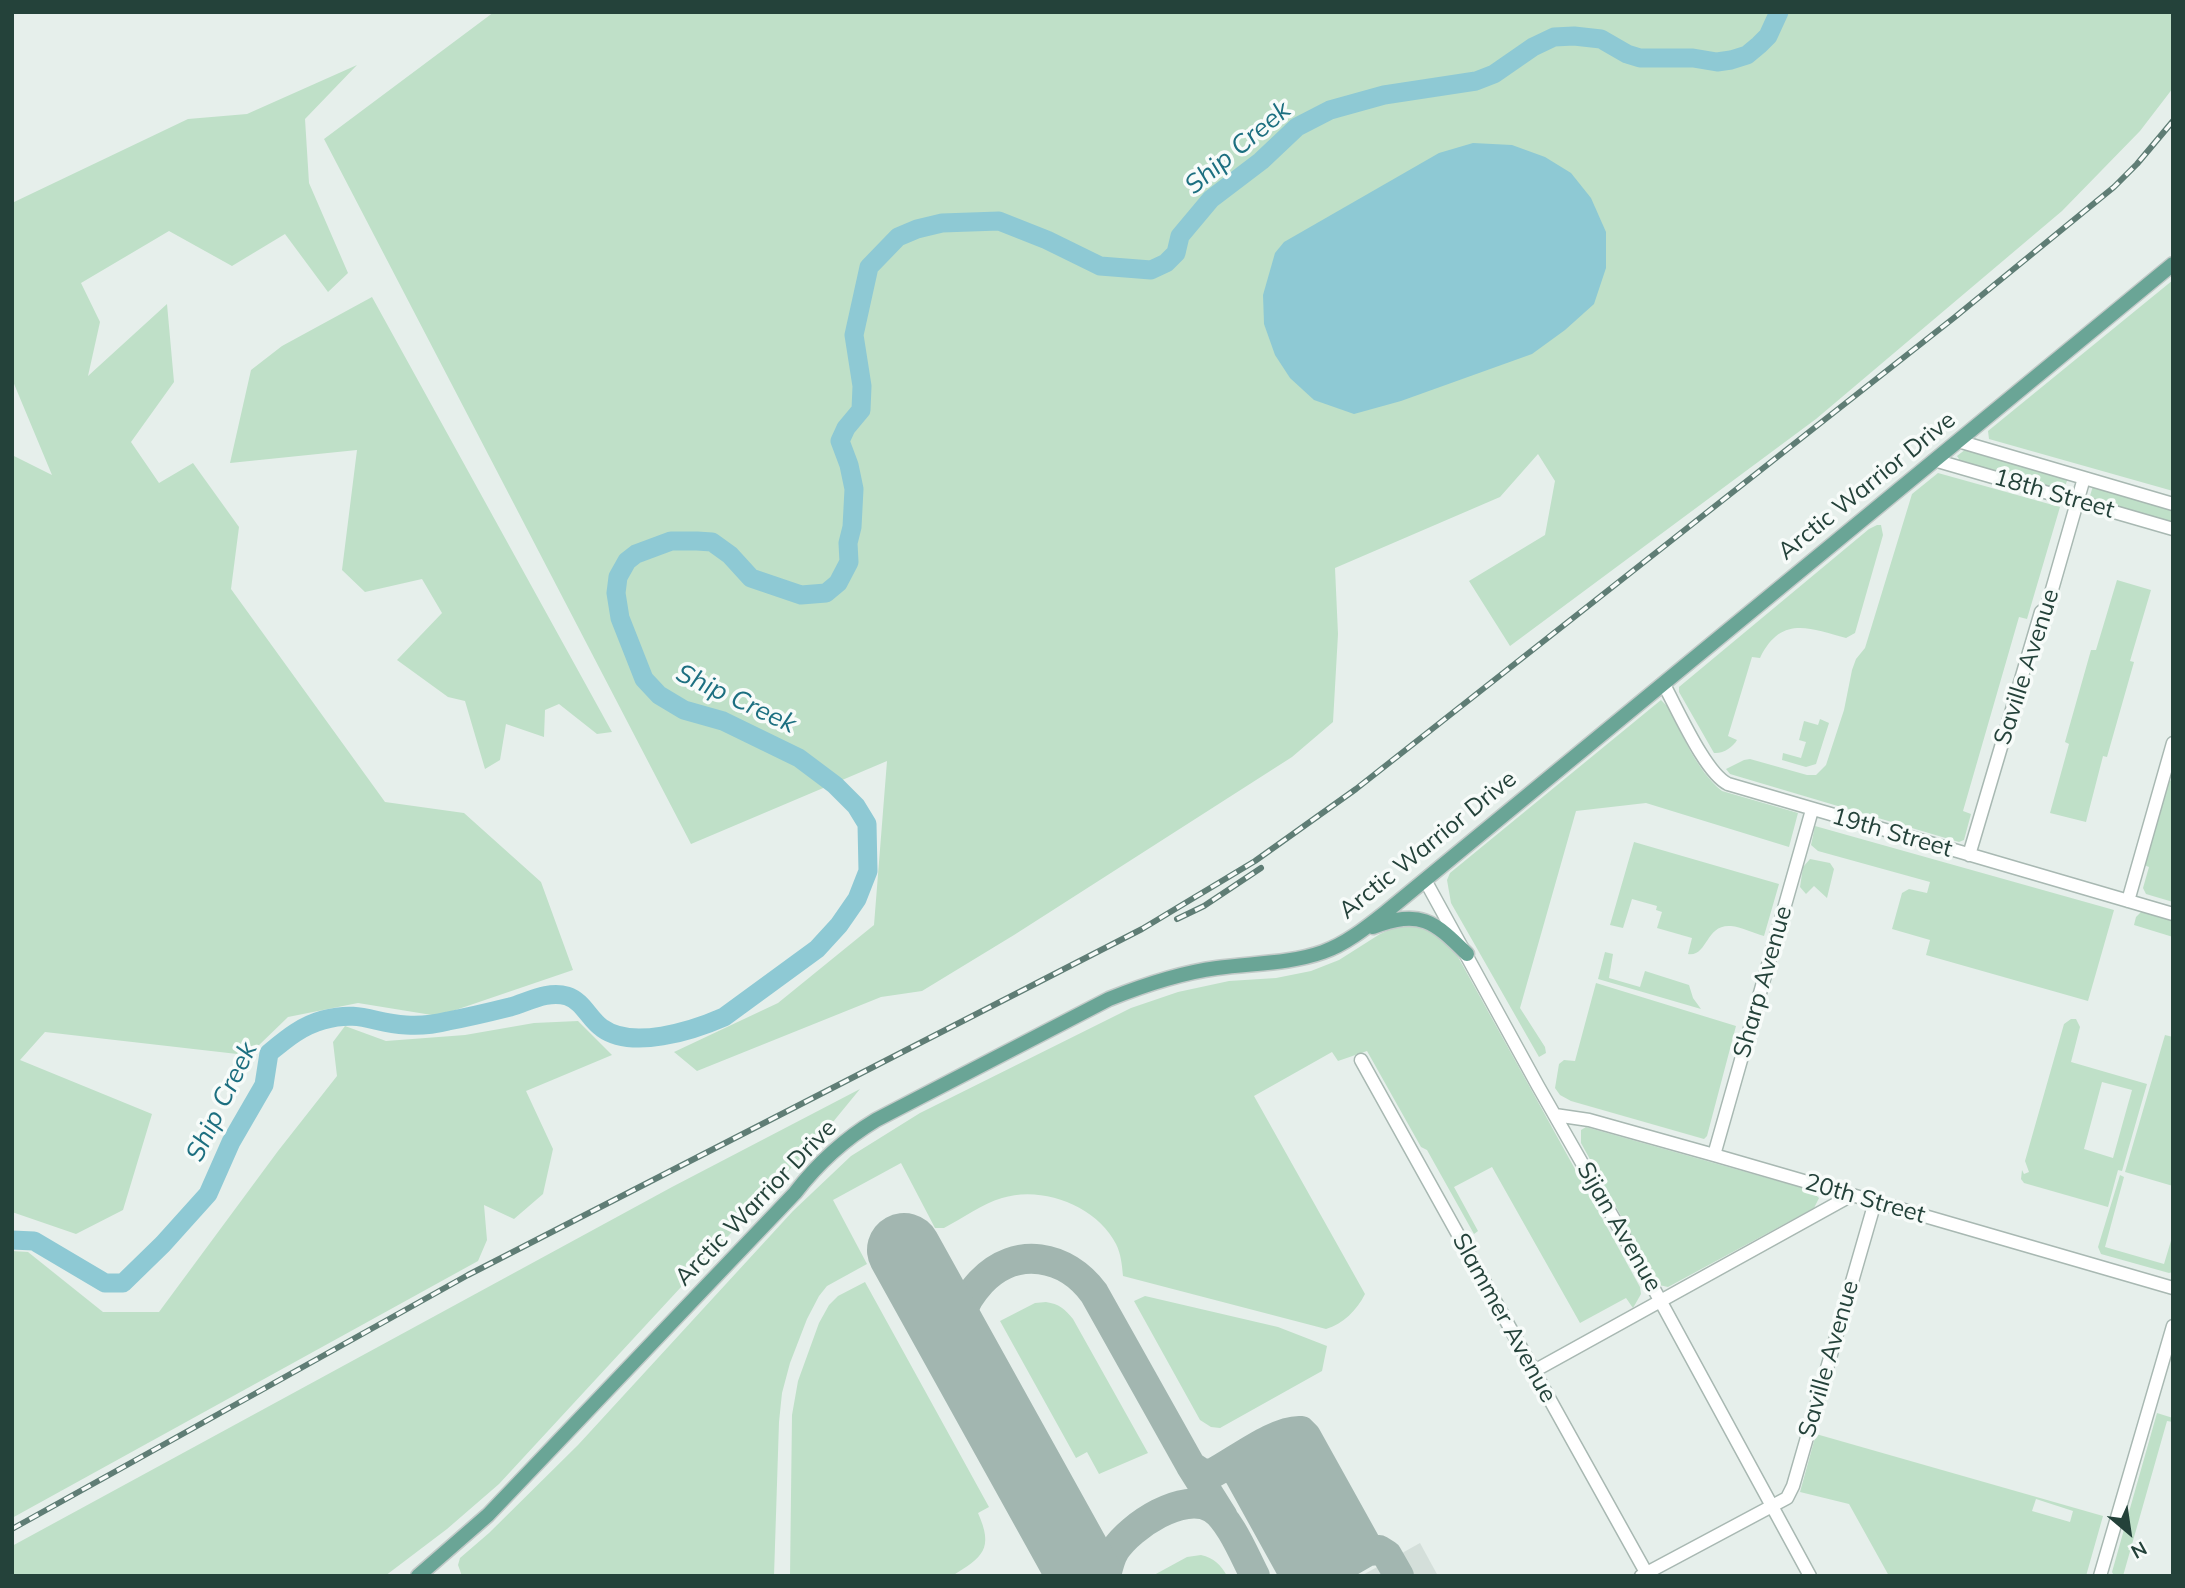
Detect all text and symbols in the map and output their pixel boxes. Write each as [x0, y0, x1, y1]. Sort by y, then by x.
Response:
water label: Ship Creek [1179, 95, 1297, 201]
street label: Arctic Warrior Drive [1773, 406, 1961, 566]
street label: 18th Street [1990, 463, 2118, 525]
street label: Saville Avenue [1988, 586, 2066, 748]
water label: Ship Creek [671, 658, 801, 740]
street label: Arctic Warrior Drive [1334, 765, 1522, 925]
street label: 19th Street [1828, 802, 1956, 864]
street label: Sharp Avenue [1728, 903, 1798, 1061]
water label: Ship Creek [180, 1037, 264, 1167]
street label: Arctic Warrior Drive [669, 1114, 843, 1292]
street label: Sijan Avenue [1570, 1157, 1668, 1297]
street label: 20th Street [1801, 1168, 1929, 1230]
street label: Slammer Avenue [1446, 1228, 1562, 1408]
street label: Saville Avenue [1793, 1277, 1865, 1441]
north arrow [2094, 1497, 2164, 1567]
text: N [2127, 1536, 2151, 1564]

